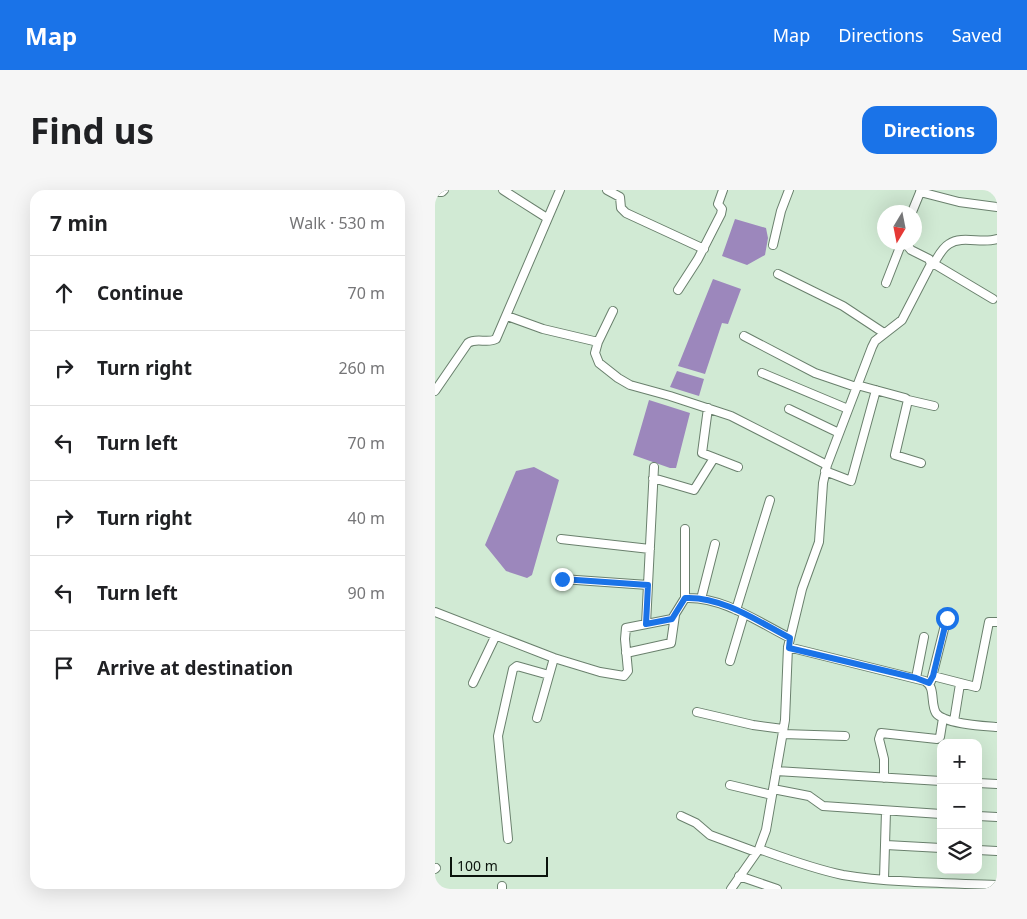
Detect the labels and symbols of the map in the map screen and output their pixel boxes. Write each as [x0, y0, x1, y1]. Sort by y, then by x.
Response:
north arrow [877, 205, 922, 250]
route end [551, 568, 574, 591]
route start [936, 607, 959, 630]
scale bar [450, 854, 547, 877]

